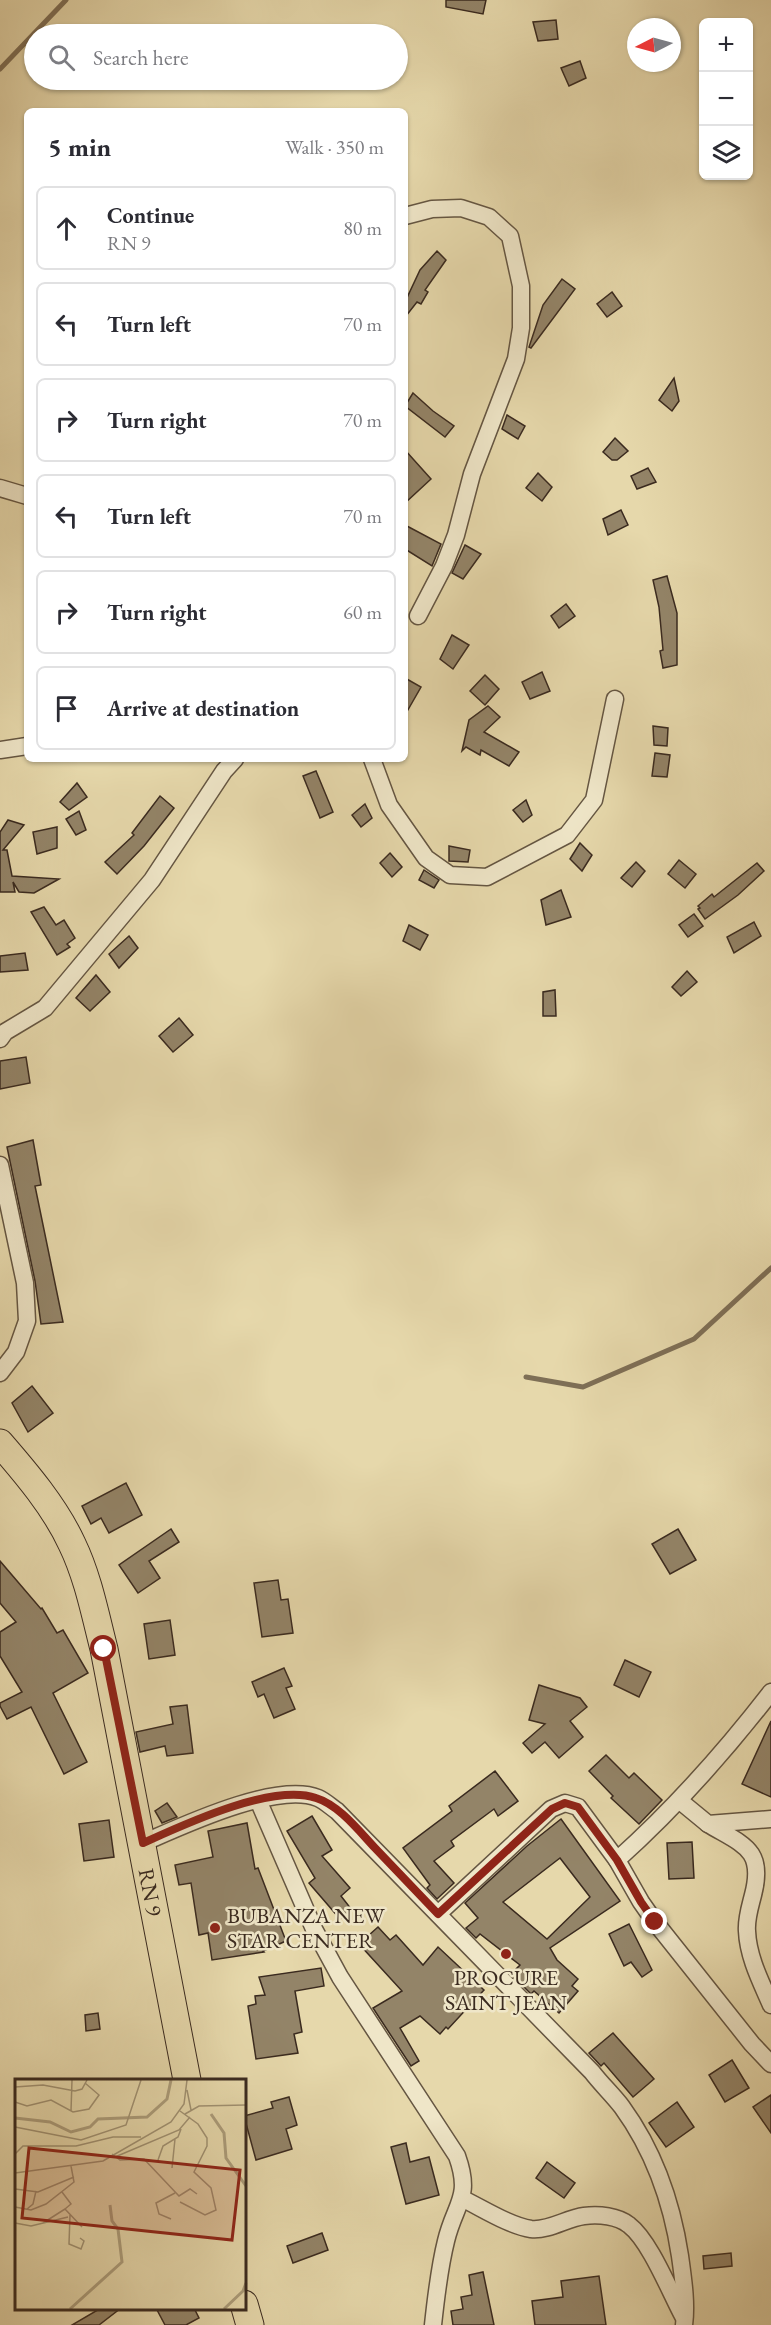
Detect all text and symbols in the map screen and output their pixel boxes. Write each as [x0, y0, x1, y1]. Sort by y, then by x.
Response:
north arrow [627, 18, 681, 72]
map controls [699, 18, 753, 180]
button: + [699, 18, 753, 72]
search box [24, 24, 408, 90]
icon: search [45, 41, 78, 74]
text: Search here [93, 43, 188, 72]
button: − [699, 72, 753, 126]
button: layers [699, 126, 753, 180]
text: 5 min [48, 130, 111, 164]
text: Walk · 350 m [285, 134, 384, 160]
text: Continue [107, 201, 194, 230]
icon: ahead [50, 212, 83, 245]
text: 80 m [343, 215, 382, 241]
text: RN 9 [107, 230, 151, 256]
icon: left [50, 308, 83, 341]
text: Turn left [107, 310, 191, 339]
text: 70 m [343, 311, 382, 337]
icon: right [50, 404, 83, 437]
text: Turn right [107, 406, 206, 435]
text: 70 m [343, 407, 382, 433]
icon: left [50, 500, 83, 533]
text: Turn left [107, 502, 191, 531]
text: 70 m [343, 503, 382, 529]
icon: right [50, 596, 83, 629]
text: Turn right [107, 598, 206, 627]
text: 60 m [343, 599, 382, 625]
icon: arrive [50, 692, 83, 725]
text: Arrive at destination [107, 694, 299, 723]
route start [90, 1635, 116, 1661]
street label: RN 9 [132, 1866, 170, 1919]
place label: BUBANZA NEW STAR CENTER [227, 1901, 385, 1955]
route end [641, 1908, 667, 1934]
marker: BUBANZA NEW STAR CENTER [208, 1921, 222, 1935]
marker: PROCURE SAINT JEAN [499, 1947, 513, 1961]
place label: PROCURE SAINT JEAN [445, 1963, 568, 2017]
inset map [15, 2079, 246, 2310]

